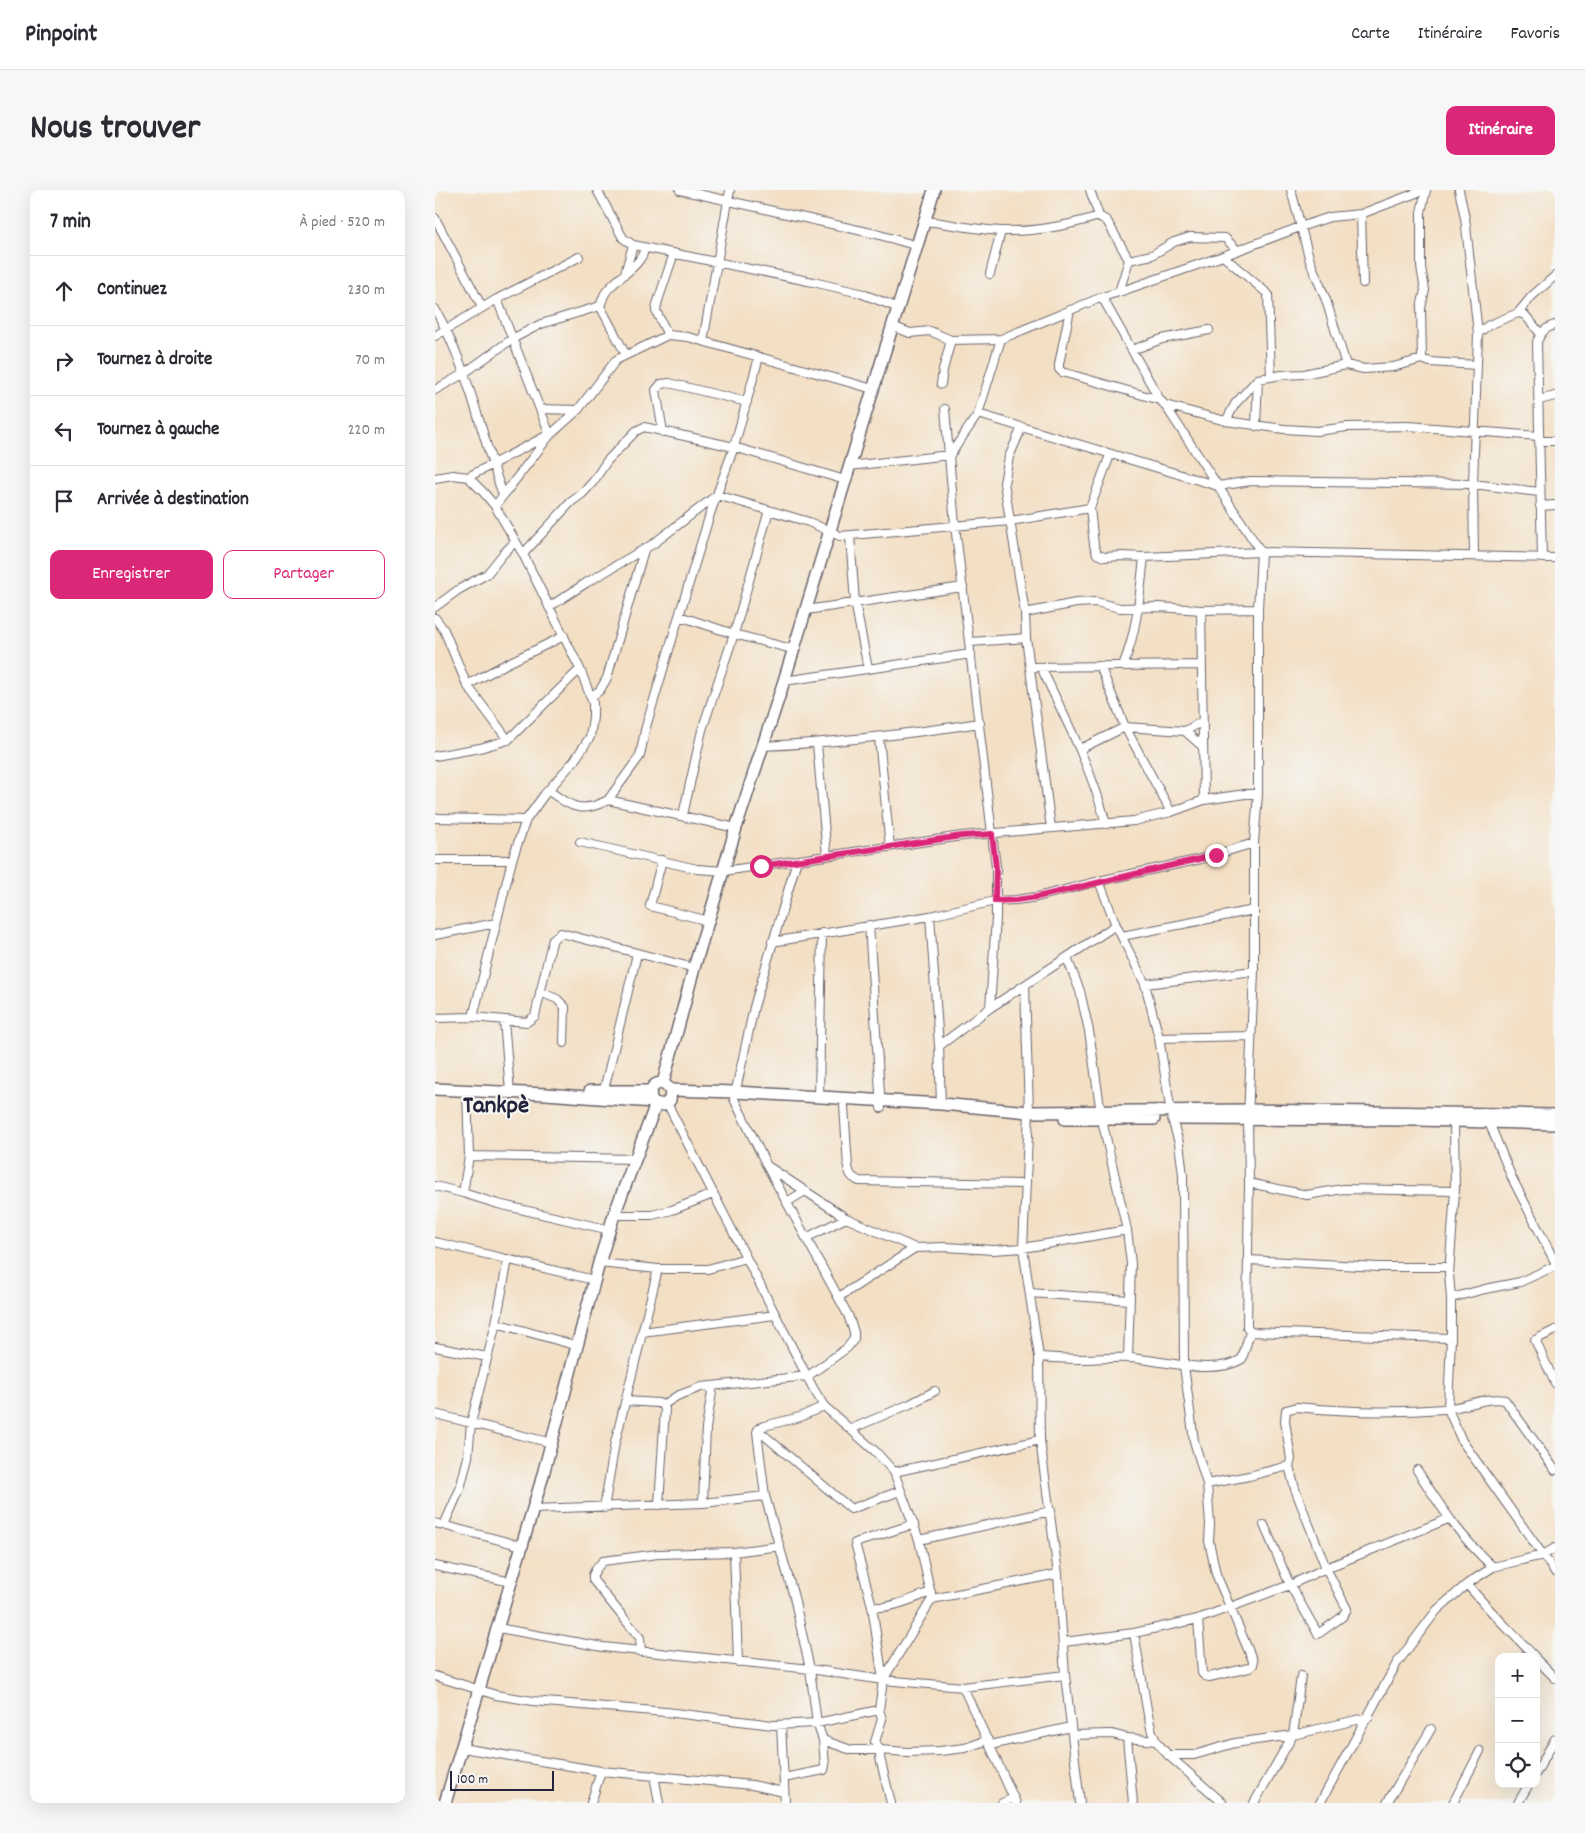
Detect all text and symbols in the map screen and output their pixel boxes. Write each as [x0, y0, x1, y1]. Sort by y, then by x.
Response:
text: Pinpoint [25, 18, 97, 52]
text: Carte [1351, 22, 1390, 47]
text: Itinéraire [1418, 22, 1482, 47]
text: Favoris [1510, 22, 1560, 47]
text: Nous trouver [30, 105, 200, 155]
button: Itinéraire [1446, 106, 1555, 155]
text: 7 min [50, 208, 91, 238]
text: À pied · 520 m [299, 211, 385, 234]
icon: ahead [50, 277, 78, 305]
text: Continuez [97, 277, 167, 304]
text: 230 m [348, 279, 385, 302]
icon: right [50, 347, 78, 375]
text: Tournez à droite [97, 347, 212, 374]
text: 70 m [355, 349, 385, 372]
icon: left [50, 417, 78, 445]
text: Tournez à gauche [97, 417, 219, 444]
text: 220 m [348, 419, 385, 442]
icon: arrive [50, 487, 78, 515]
text: Arrivée à destination [97, 487, 249, 514]
button: Enregistrer [50, 550, 213, 599]
button: Partager [223, 550, 385, 599]
route end [1205, 844, 1228, 867]
route start [750, 855, 773, 878]
district label: Tankpè [463, 1089, 529, 1125]
map controls [1495, 1653, 1540, 1788]
button: + [1495, 1653, 1540, 1698]
button: − [1495, 1698, 1540, 1743]
button: locate [1495, 1743, 1540, 1788]
scale bar [450, 1768, 554, 1791]
text: 100 m [457, 1770, 488, 1790]

